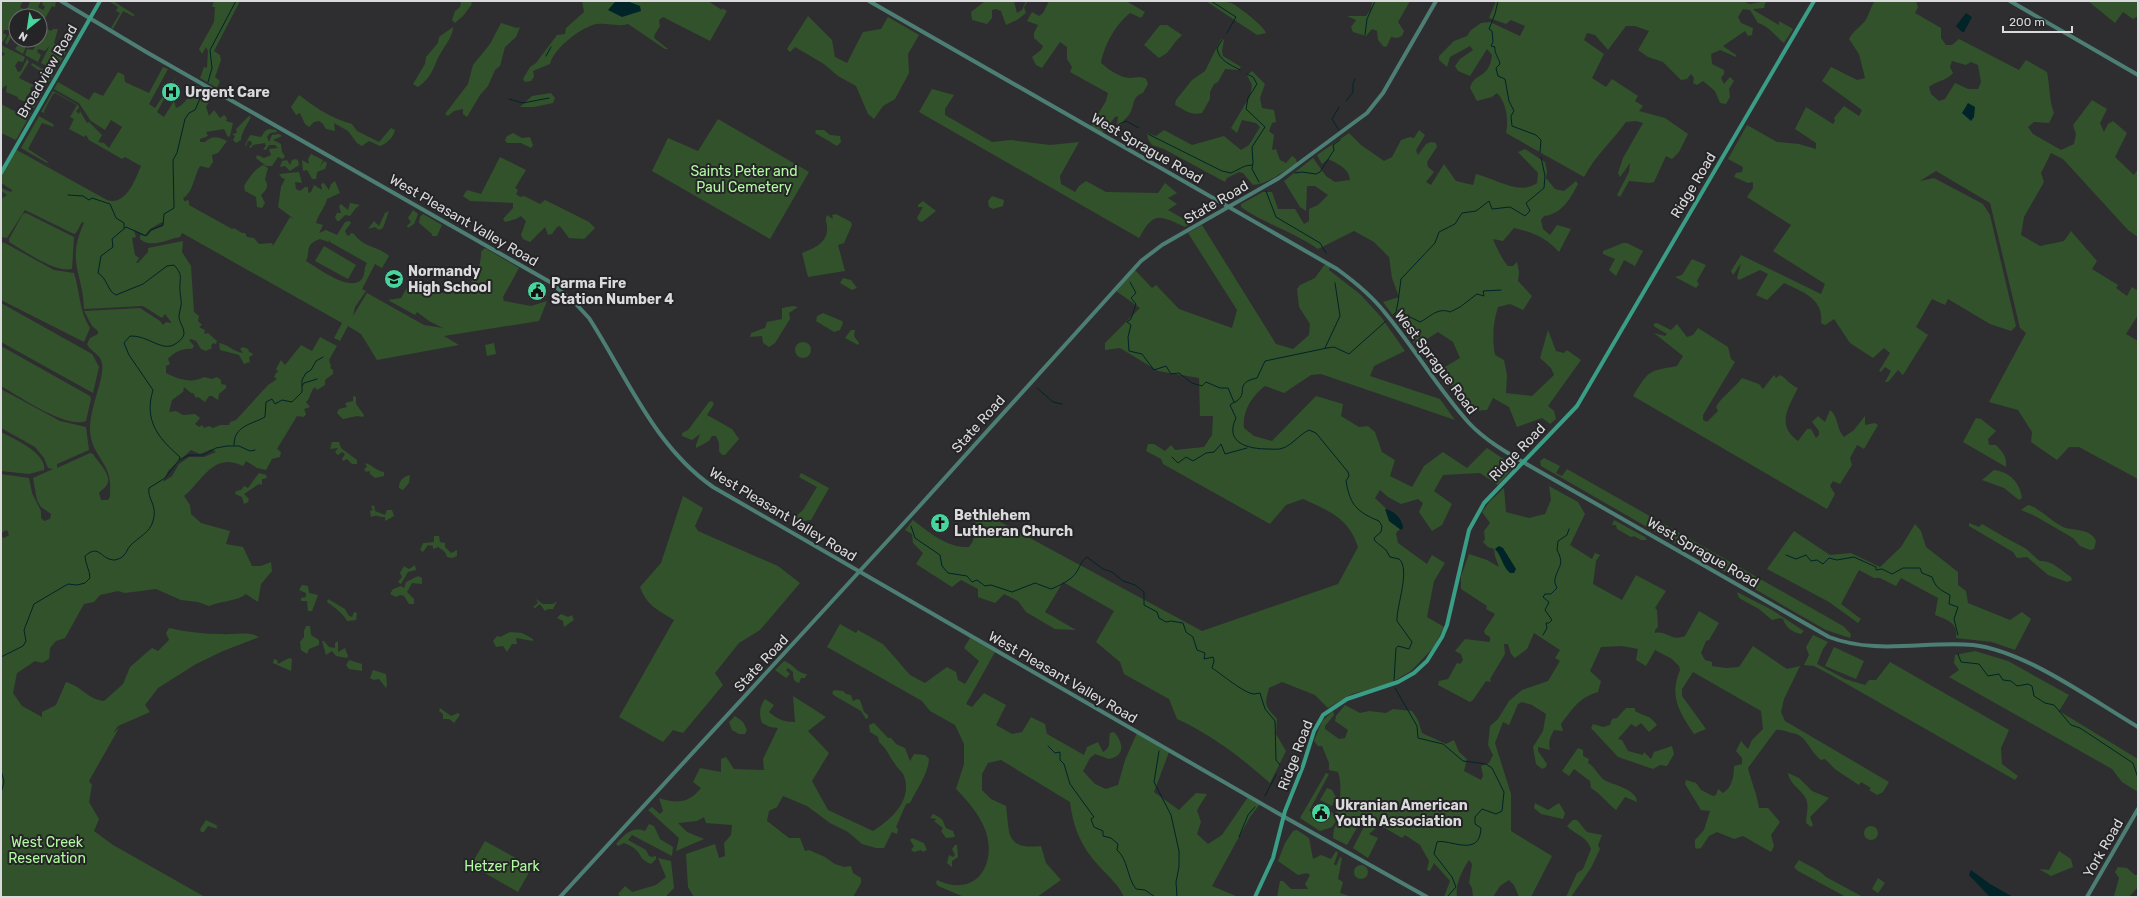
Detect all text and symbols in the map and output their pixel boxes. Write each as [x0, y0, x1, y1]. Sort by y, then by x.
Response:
north arrow [8, 8, 48, 48]
scale bar [2003, 8, 2072, 34]
text: 200 m [2009, 15, 2045, 29]
street label: Broadview Road [14, 22, 81, 121]
text: N [17, 29, 30, 44]
hospital icon: Urgent Care [160, 81, 182, 103]
place label: Urgent Care [185, 84, 270, 101]
street label: West Sprague Road [1088, 110, 1206, 187]
street label: Ridge Road [1667, 149, 1720, 221]
park label: Saints Peter and Paul Cemetery [690, 163, 798, 196]
street label: West Pleasant Valley Road [386, 171, 541, 270]
street label: State Road [1181, 177, 1252, 228]
place label: Normandy High School [408, 263, 491, 296]
school or university icon: Normandy High School [383, 268, 405, 290]
place label: Parma Fire Station Number 4 [551, 275, 674, 308]
public building icon: Parma Fire Station Number 4 [526, 280, 548, 302]
street label: West Sprague Road [1391, 307, 1480, 418]
street label: State Road [948, 392, 1009, 457]
street label: Ridge Road [1486, 420, 1549, 485]
street label: West Pleasant Valley Road [706, 464, 860, 565]
place label: Bethlehem Lutheran Church [954, 507, 1073, 540]
church icon: Bethlehem Lutheran Church [929, 512, 951, 534]
street label: West Sprague Road [1644, 514, 1762, 591]
street label: West Pleasant Valley Road [985, 628, 1140, 727]
street label: State Road [731, 631, 792, 695]
street label: Ridge Road [1274, 718, 1317, 793]
place label: Ukranian American Youth Association [1335, 797, 1468, 830]
public building icon: Ukranian American Youth Association [1310, 802, 1332, 824]
street label: York Road [2080, 816, 2127, 881]
park label: West Creek Reservation [8, 834, 86, 867]
park label: Hetzer Park [464, 858, 541, 875]

